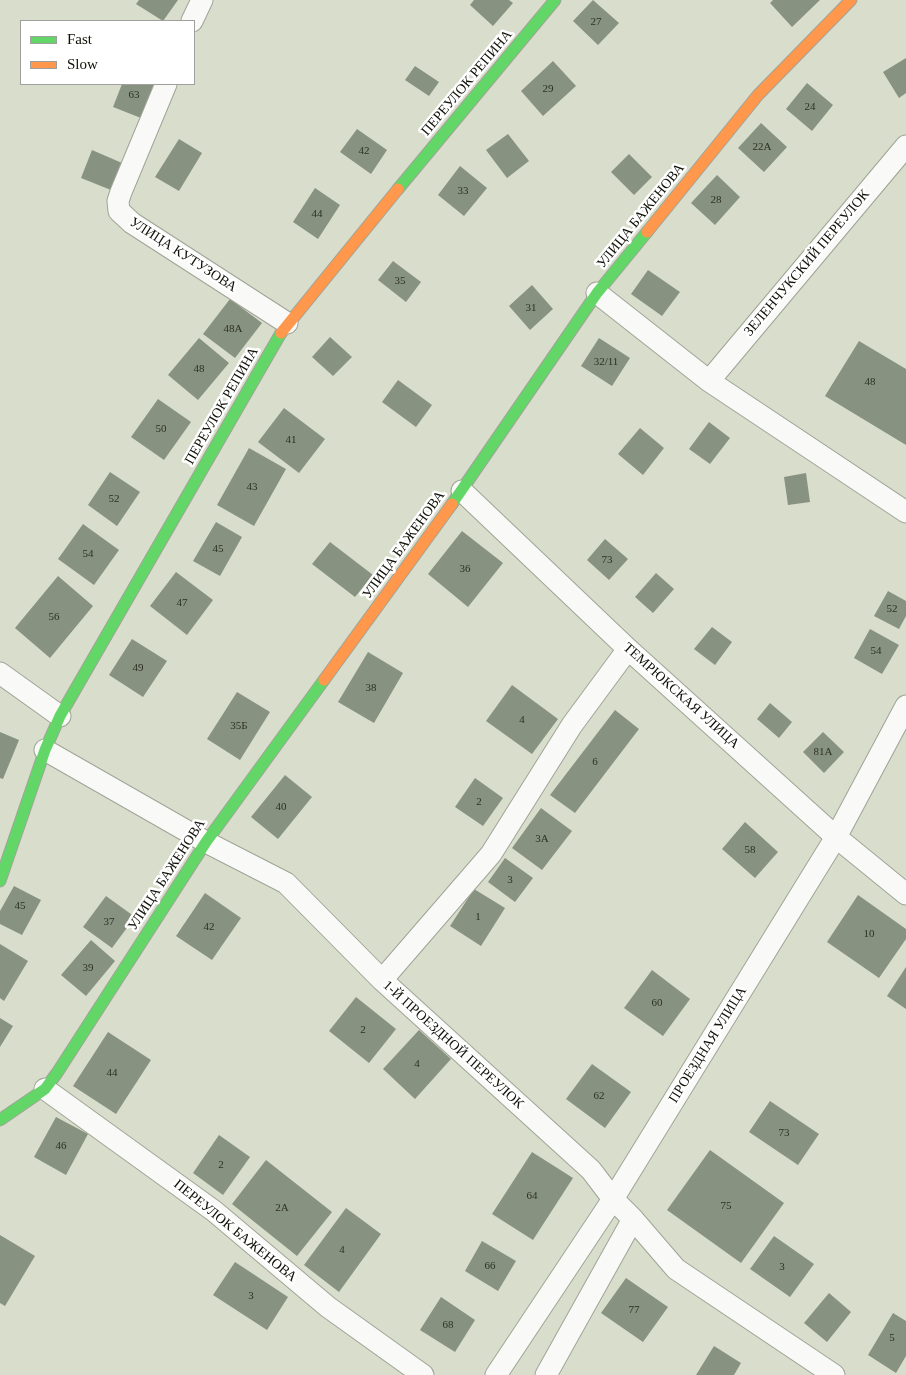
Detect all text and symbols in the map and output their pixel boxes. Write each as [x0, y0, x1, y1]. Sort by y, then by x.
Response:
house number: 27 [590, 15, 602, 29]
legend [20, 20, 195, 85]
street label: ПЕРЕУЛОК РЕПИНА [418, 27, 516, 139]
text: Fast [67, 31, 92, 47]
text: Slow [67, 56, 98, 72]
house number: 29 [542, 82, 554, 96]
house number: 63 [128, 88, 140, 102]
house number: 24 [804, 100, 816, 114]
house number: 22А [753, 140, 771, 154]
house number: 42 [358, 144, 369, 158]
street label: УЛИЦА БАЖЕНОВА [594, 160, 688, 272]
house number: 33 [458, 184, 468, 198]
street label: ЗЕЛЕНЧУКСКИЙ ПЕРЕУЛОК [741, 186, 873, 340]
house number: 28 [710, 193, 721, 207]
house number: 44 [312, 207, 322, 221]
street label: УЛИЦА КУТУЗОВА [126, 214, 240, 296]
house number: 35 [394, 274, 406, 288]
house number: 31 [526, 301, 536, 315]
house number: 48А [224, 322, 242, 336]
street label: ПЕРЕУЛОК РЕПИНА [182, 344, 262, 468]
house number: 32/11 [594, 355, 618, 369]
house number: 48 [193, 362, 204, 376]
house number: 48 [864, 375, 876, 389]
house number: 50 [156, 422, 167, 436]
house number: 41 [286, 433, 296, 447]
house number: 43 [246, 480, 258, 494]
street label: УЛИЦА БАЖЕНОВА [359, 488, 449, 602]
house number: 52 [108, 492, 120, 506]
house number: 45 [212, 542, 224, 556]
house number: 54 [82, 547, 94, 561]
house number: 73 [602, 553, 612, 567]
house number: 36 [460, 562, 470, 576]
house number: 47 [176, 596, 188, 610]
house number: 52 [886, 602, 898, 616]
house number: 56 [49, 610, 60, 624]
street label: ТЕМРЮКСКАЯ УЛИЦА [619, 639, 743, 753]
house number: 54 [870, 644, 881, 658]
house number: 49 [132, 661, 144, 675]
house number: 38 [366, 681, 376, 695]
house number: 4 [519, 713, 525, 727]
house number: 35Б [230, 719, 248, 733]
house number: 81А [814, 745, 832, 759]
house number: 6 [592, 755, 598, 769]
house number: 2 [476, 795, 482, 809]
house number: 40 [276, 800, 286, 814]
street label: УЛИЦА БАЖЕНОВА [125, 816, 209, 934]
house number: 3А [535, 832, 549, 846]
house number: 58 [744, 843, 756, 857]
house number: 3 [507, 873, 513, 887]
house number: 45 [14, 899, 26, 913]
house number: 1 [475, 910, 481, 924]
house number: 37 [104, 915, 115, 929]
house number: 42 [203, 920, 214, 934]
house number: 10 [864, 927, 874, 941]
house number: 39 [82, 961, 94, 975]
street label: 1-Й ПРОЕЗДНОЙ ПЕРЕУЛОК [379, 977, 527, 1113]
street label: ПРОЕЗДНАЯ УЛИЦА [665, 984, 751, 1106]
house number: 60 [652, 996, 662, 1010]
house number: 2 [360, 1023, 366, 1037]
house number: 4 [414, 1057, 420, 1071]
house number: 44 [106, 1066, 118, 1080]
house number: 62 [594, 1089, 604, 1103]
house number: 73 [779, 1126, 790, 1140]
house number: 46 [56, 1139, 66, 1153]
house number: 2 [218, 1158, 224, 1172]
street label: ПЕРЕУЛОК БАЖЕНОВА [170, 1176, 300, 1286]
house number: 64 [526, 1189, 538, 1203]
house number: 75 [720, 1199, 731, 1213]
house number: 2А [275, 1201, 289, 1215]
house number: 4 [339, 1243, 345, 1257]
house number: 66 [484, 1259, 496, 1273]
house number: 3 [779, 1260, 785, 1274]
house number: 3 [248, 1289, 254, 1303]
house number: 77 [628, 1303, 640, 1317]
house number: 68 [442, 1318, 453, 1332]
house number: 5 [889, 1331, 895, 1345]

